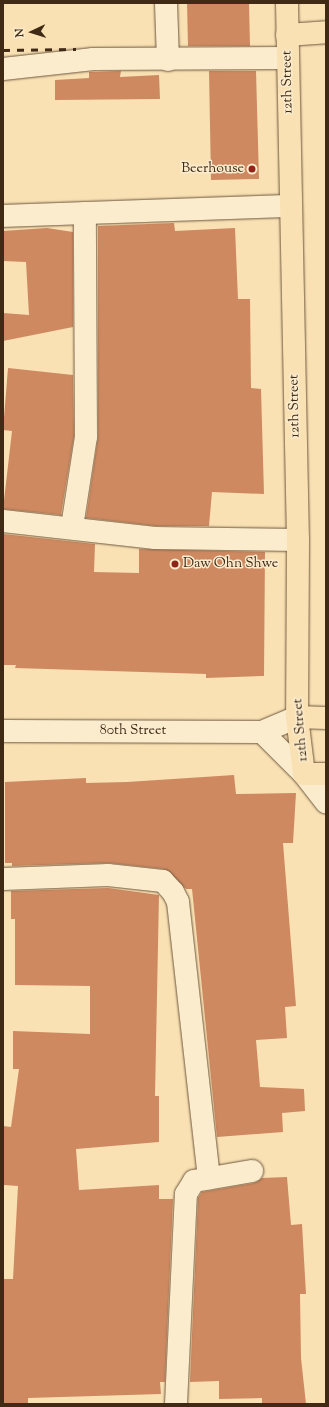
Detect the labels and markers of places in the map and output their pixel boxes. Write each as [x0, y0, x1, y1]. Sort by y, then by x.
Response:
place label: Beerhouse [181, 161, 244, 177]
marker: Beerhouse [247, 164, 257, 174]
place label: Daw Ohn Shwe [183, 556, 278, 572]
marker: Daw Ohn Shwe [170, 559, 180, 569]

